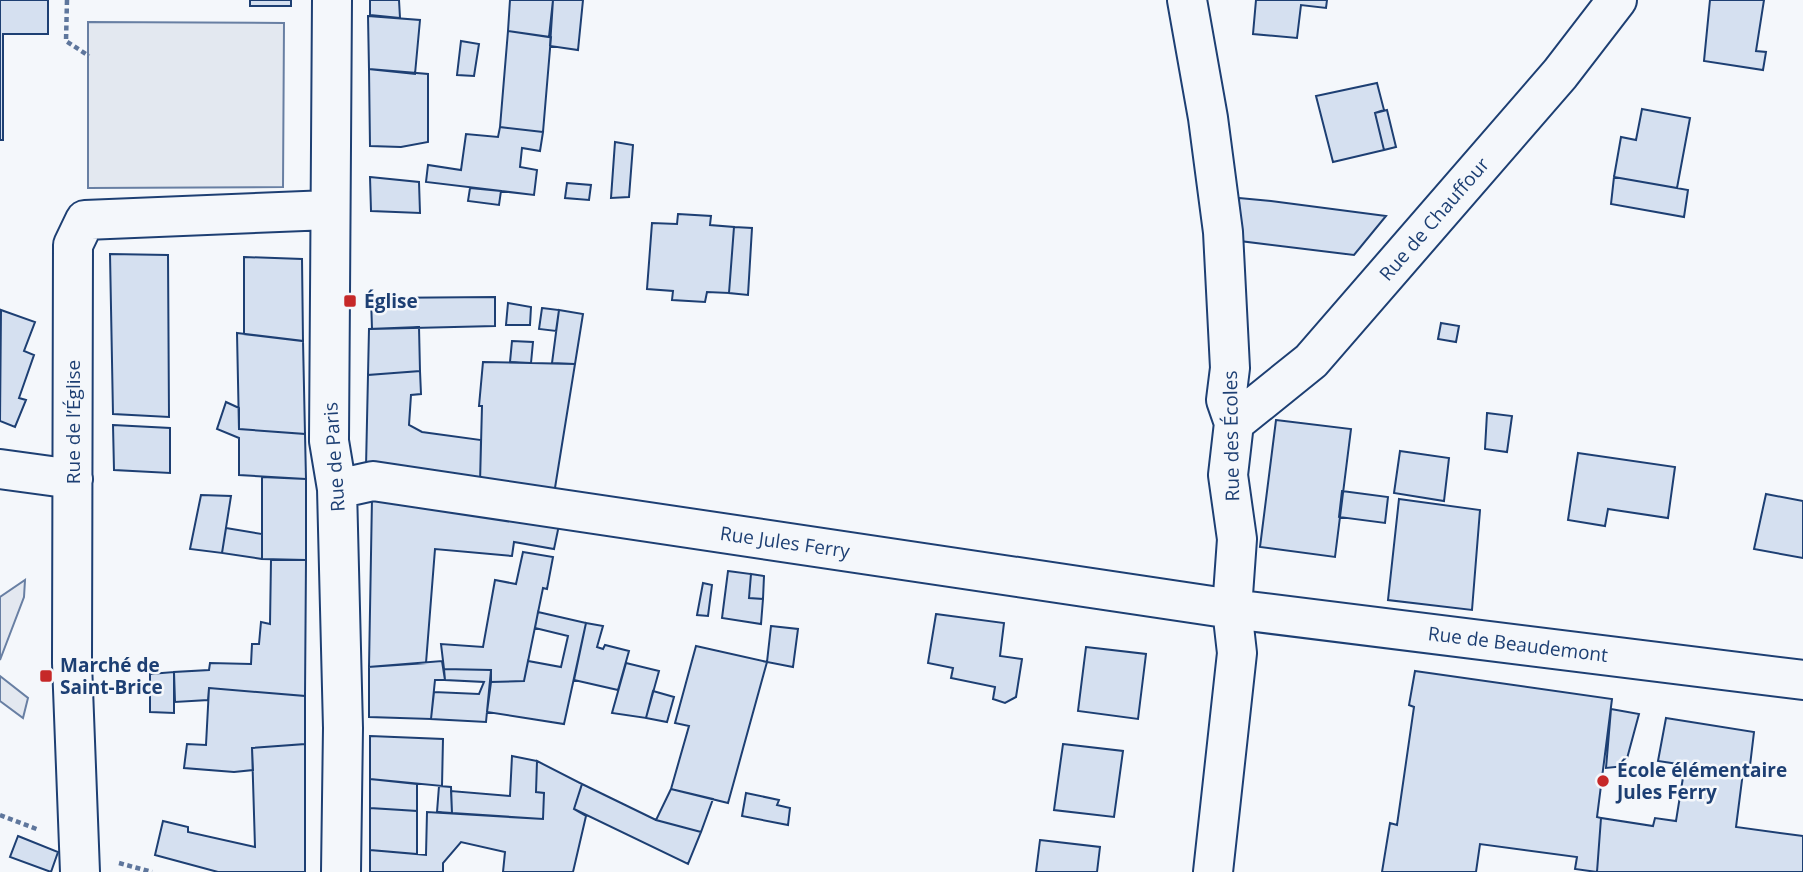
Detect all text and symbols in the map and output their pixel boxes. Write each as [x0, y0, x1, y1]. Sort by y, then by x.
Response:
street label: Rue de Chauffour [1373, 152, 1495, 286]
place label: Église [364, 288, 418, 314]
marker: Église [342, 293, 358, 309]
street label: Rue de l’Église [60, 360, 86, 484]
street label: Rue des Écoles [1217, 370, 1245, 502]
street label: Rue de Paris [317, 401, 351, 513]
street label: Rue Jules Ferry [718, 520, 852, 564]
street label: Rue de Beaudemont [1427, 620, 1610, 668]
place label: Marché de Saint-Brice [60, 652, 163, 700]
marker: Marché de Saint-Brice [38, 668, 54, 684]
place label: École élémentaire Jules Ferry [1615, 757, 1787, 805]
marker: École élémentaire Jules Ferry [1595, 773, 1611, 789]

